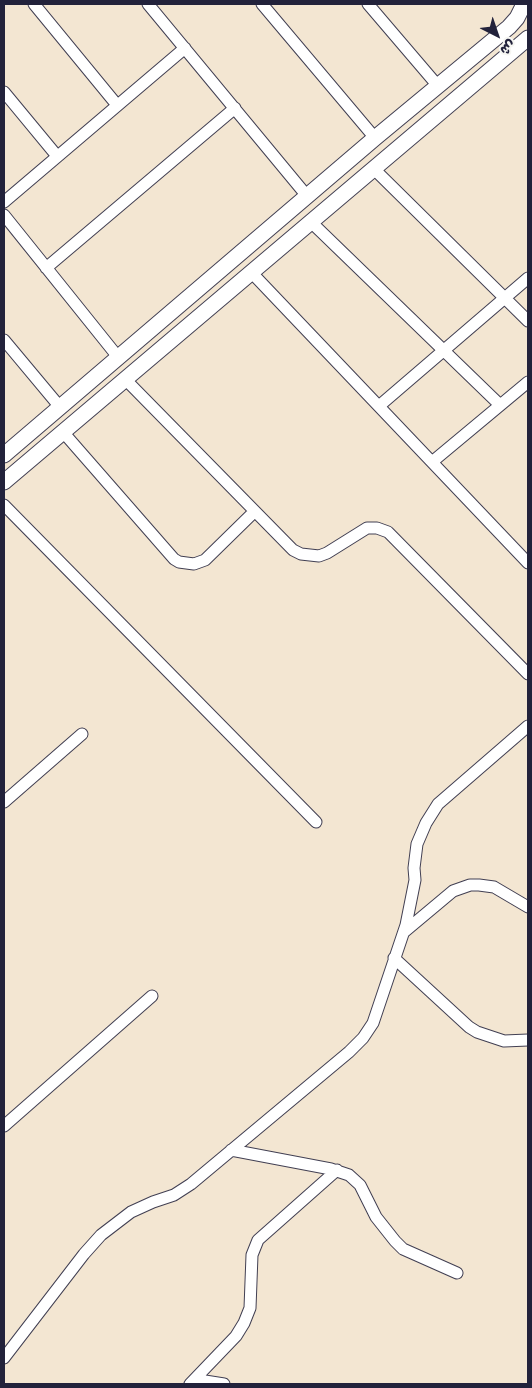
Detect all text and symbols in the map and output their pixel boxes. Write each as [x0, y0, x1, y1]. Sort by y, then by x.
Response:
north arrow [472, 10, 522, 60]
text: ش [494, 34, 520, 60]

